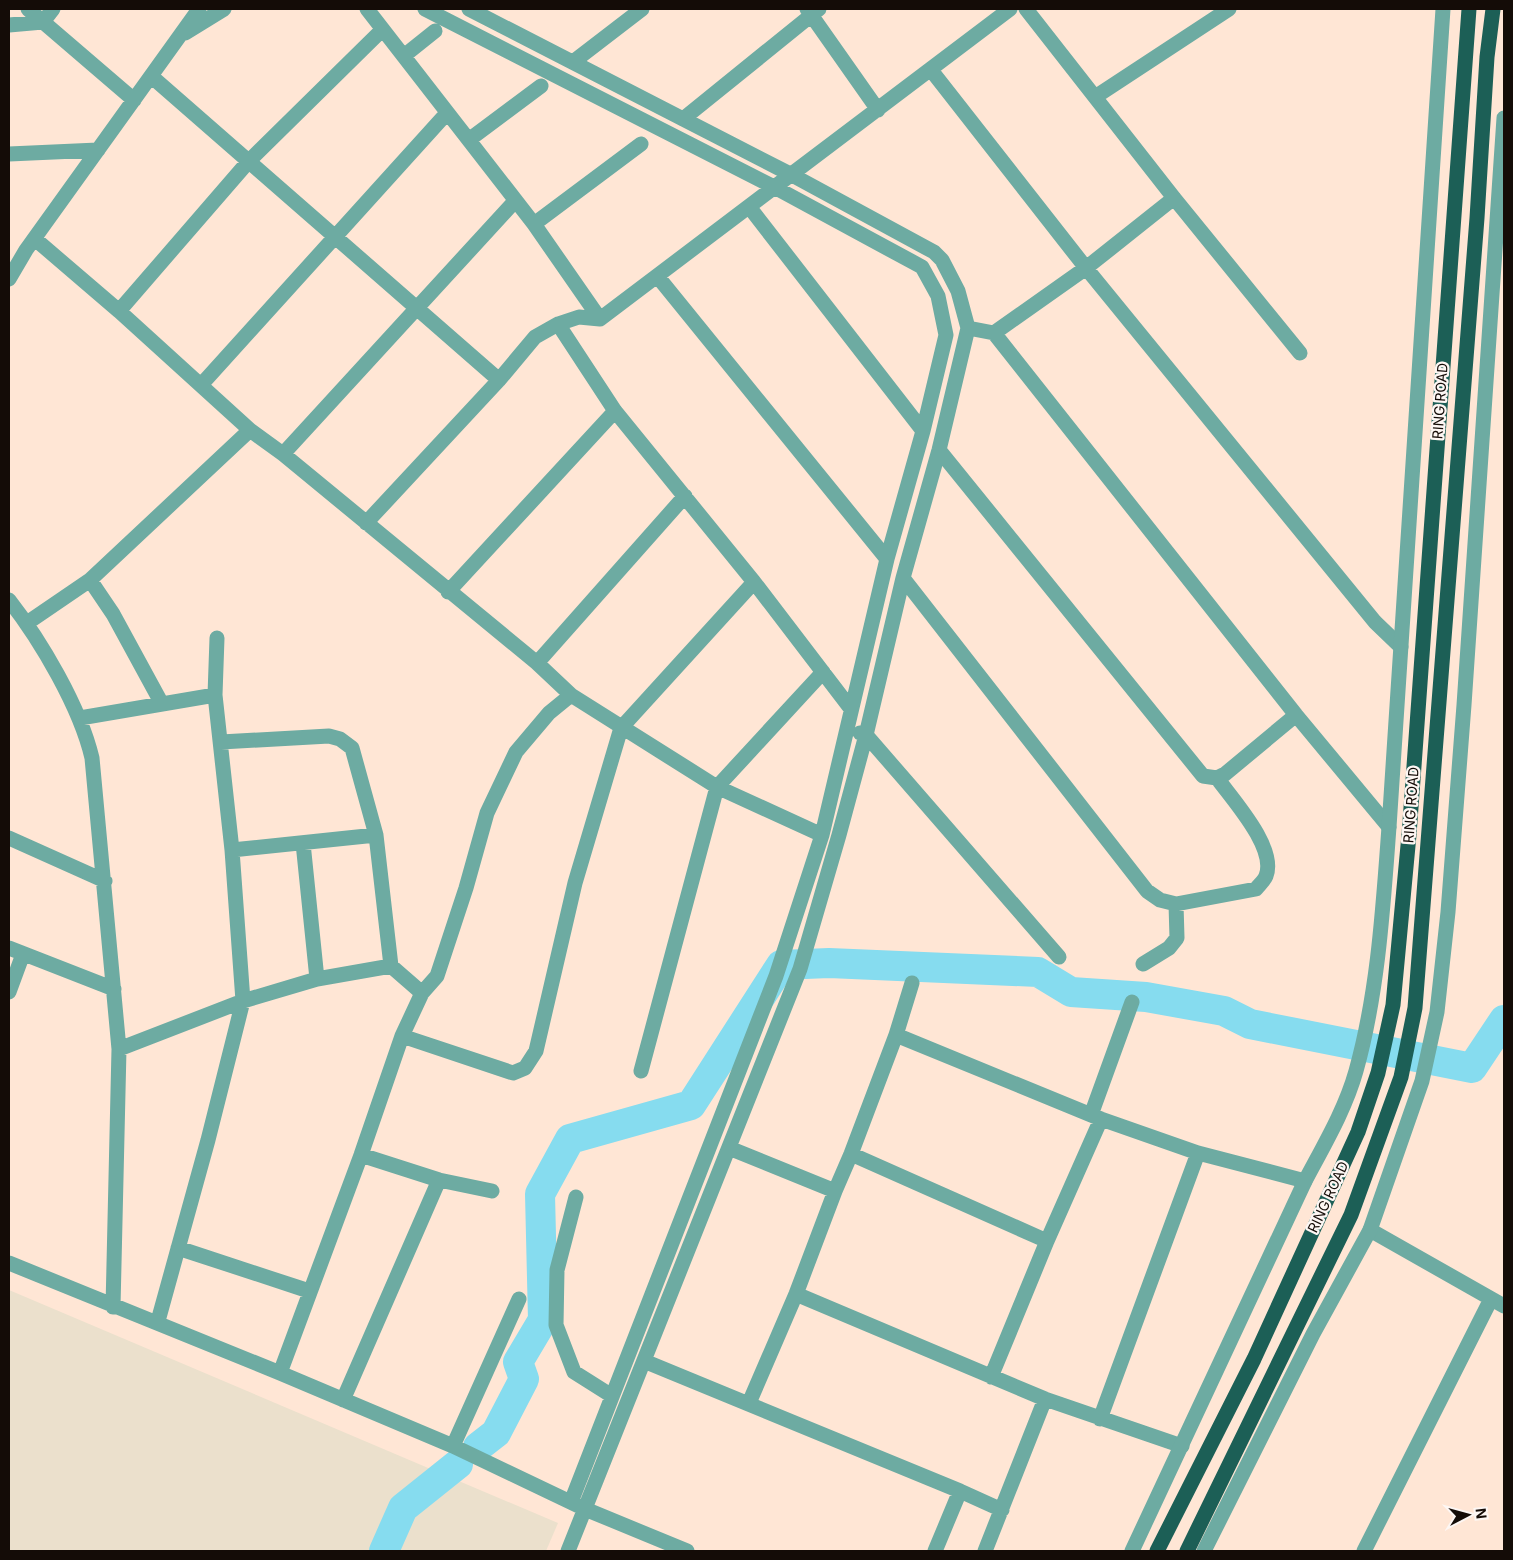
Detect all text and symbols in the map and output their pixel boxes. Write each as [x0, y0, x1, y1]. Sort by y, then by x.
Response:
street label: RING ROAD [1428, 362, 1451, 440]
street label: RING ROAD [1399, 766, 1422, 844]
street label: RING ROAD [1304, 1158, 1351, 1235]
north arrow [1443, 1490, 1493, 1540]
text: N [1472, 1507, 1490, 1520]

